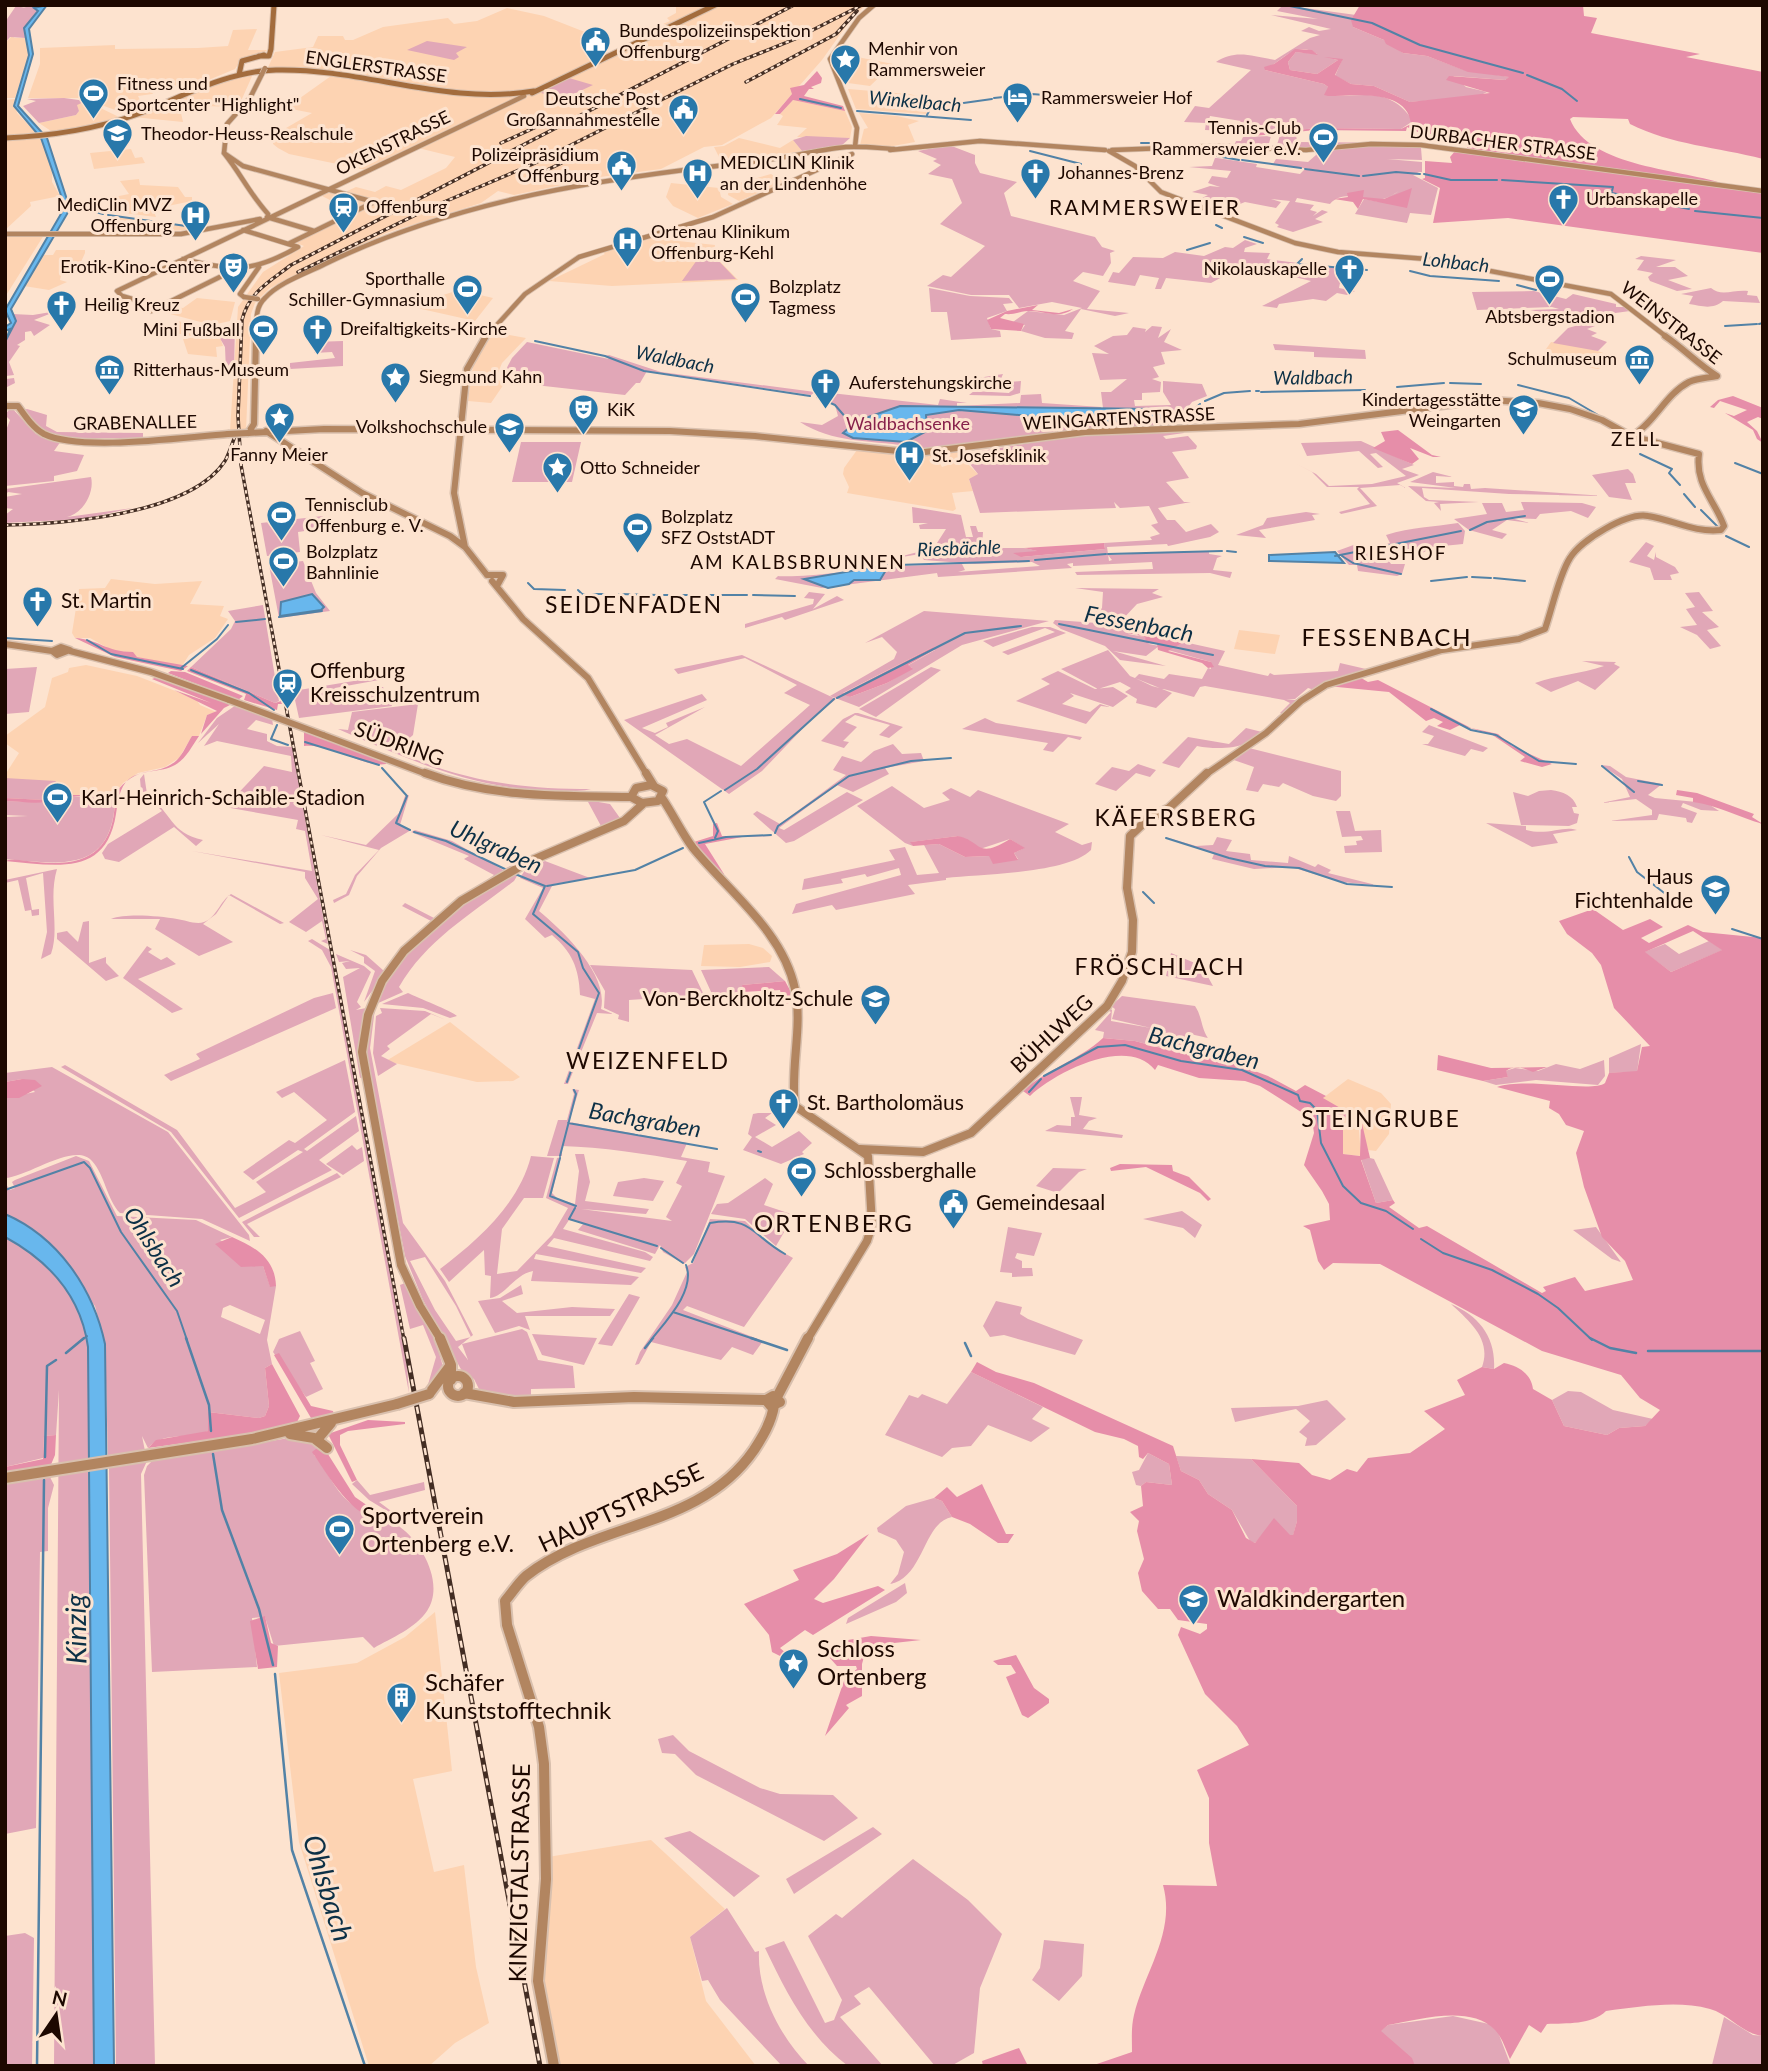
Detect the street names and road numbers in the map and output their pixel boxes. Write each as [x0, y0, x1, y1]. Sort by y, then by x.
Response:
street label: ENGLERSTRASSE [304, 45, 448, 87]
street label: OKENSTRASSE [332, 105, 453, 179]
street label: DURBACHER STRASSE [1409, 120, 1597, 164]
street label: WEINSTRASSE [1617, 276, 1726, 368]
street label: WEINGARTENSTRASSE [1022, 402, 1216, 434]
street label: GRABENALLEE [73, 410, 197, 434]
street label: SÜDRING [351, 715, 448, 770]
street label: BÜHLWEG [1005, 989, 1097, 1077]
street label: HAUPTSTRASSE [533, 1456, 707, 1558]
street label: KINZIGTALSTRASSE [502, 1763, 535, 1983]

